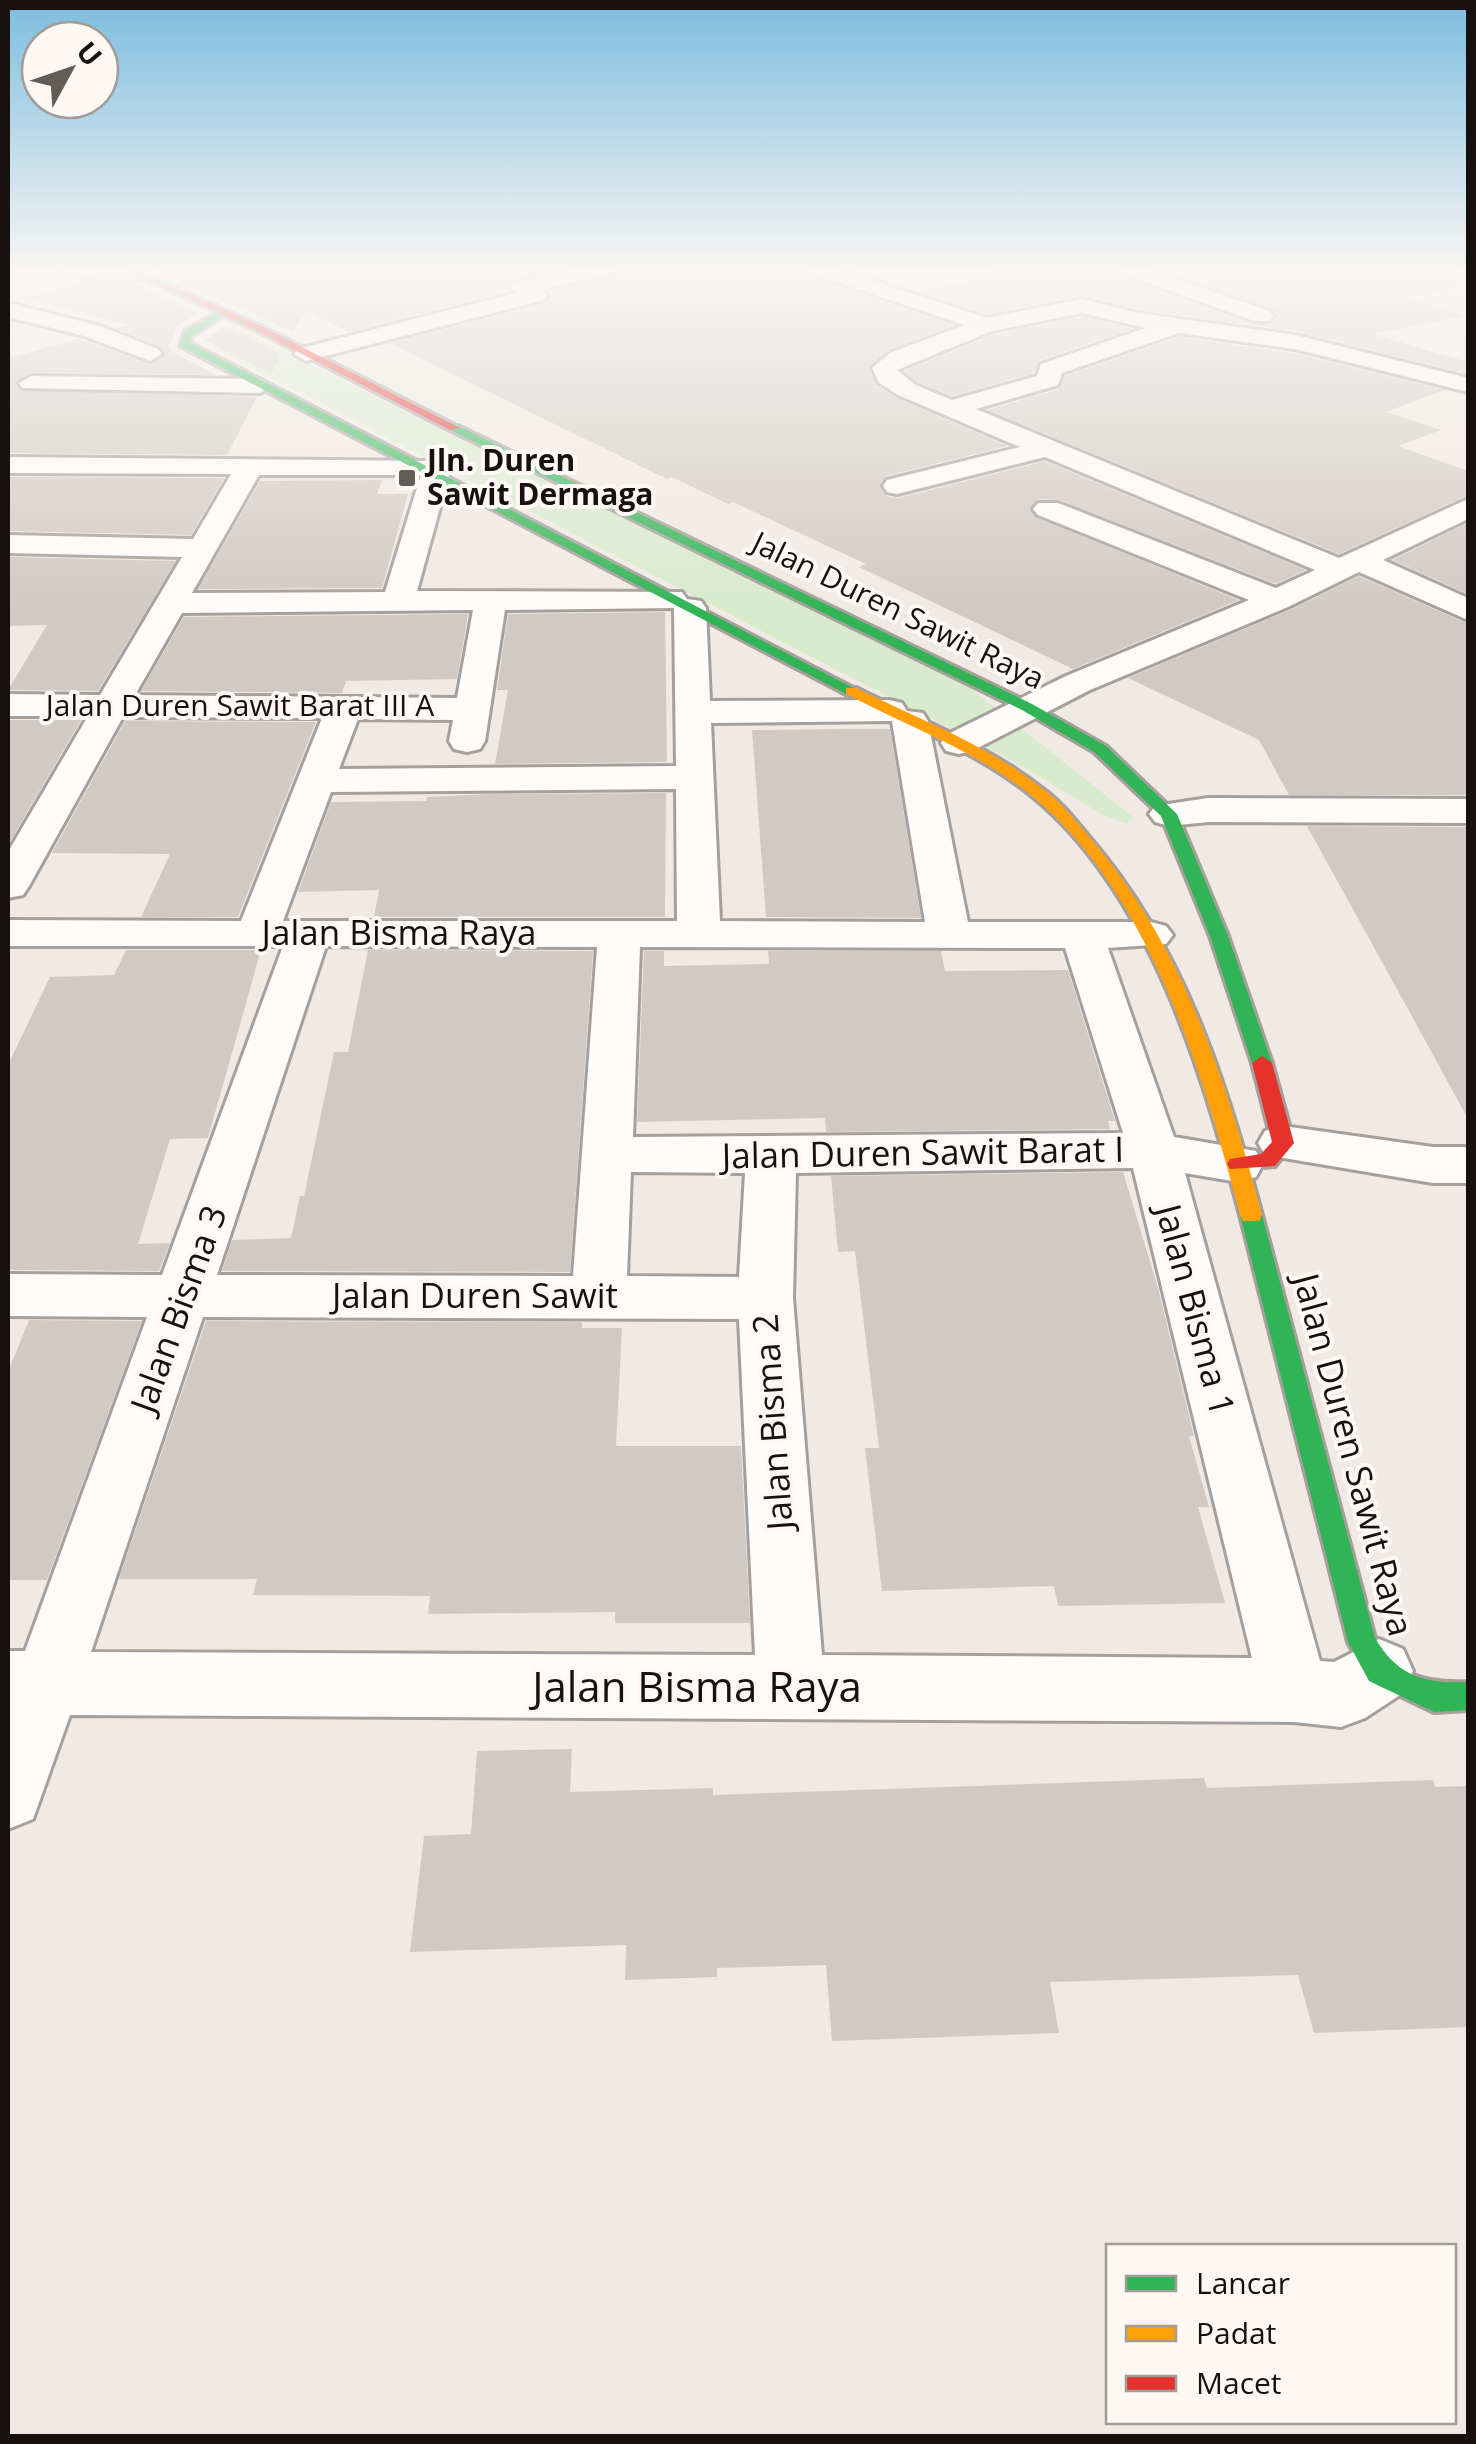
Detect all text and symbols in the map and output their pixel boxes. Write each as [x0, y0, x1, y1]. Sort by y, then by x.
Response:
north arrow [20, 20, 120, 120]
text: U [69, 33, 111, 74]
place label: Jln. Duren Sawit Dermaga [424, 439, 654, 514]
marker: Jln. Duren Sawit Dermaga [396, 467, 418, 489]
street label: Jalan Duren Sawit Raya [743, 520, 1051, 698]
street label: Jalan Duren Sawit Barat III A [43, 684, 434, 725]
street label: Jalan Bisma Raya [259, 908, 536, 955]
street label: Jalan Duren Sawit Barat I [718, 1124, 1125, 1179]
street label: Jalan Bisma 1 [1145, 1196, 1247, 1420]
street label: Jalan Bisma 3 [117, 1199, 237, 1421]
street label: Jalan Duren Sawit Raya [1283, 1265, 1425, 1641]
street label: Jalan Duren Sawit [329, 1271, 618, 1318]
street label: Jalan Bisma 2 [740, 1312, 803, 1535]
street label: Jalan Bisma Raya [528, 1657, 862, 1714]
legend [1106, 2244, 1456, 2424]
text: Lancar [1196, 2262, 1290, 2303]
text: Padat [1196, 2312, 1276, 2353]
text: Macet [1196, 2362, 1282, 2403]

